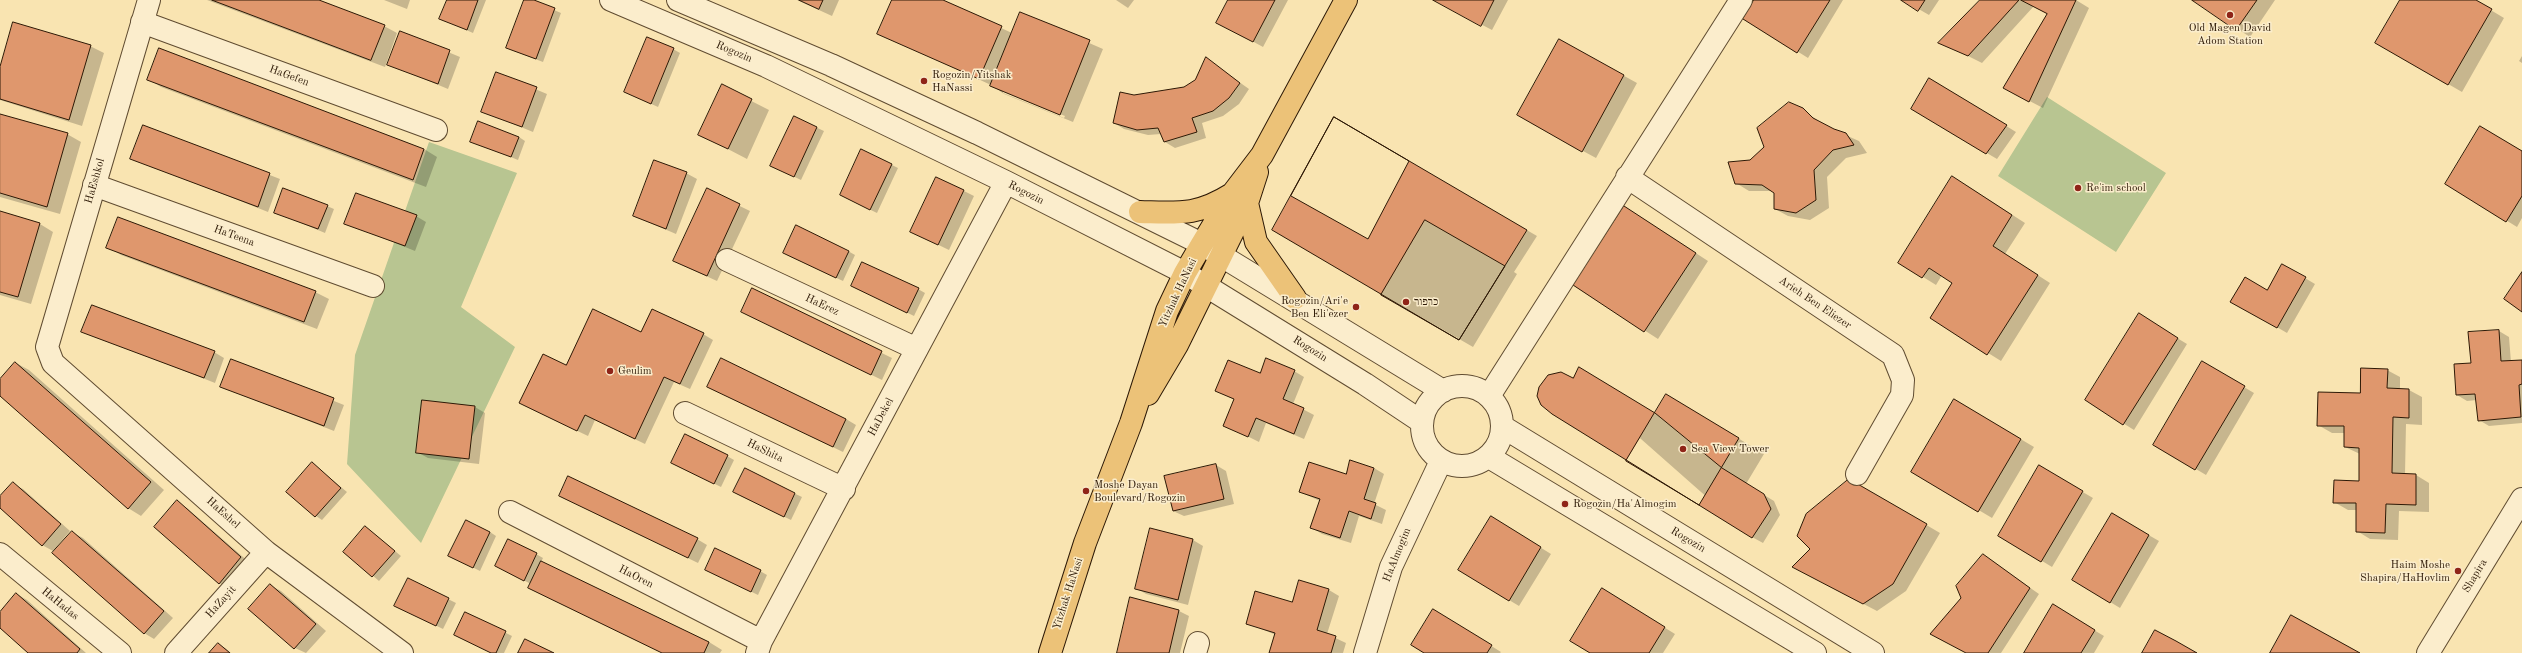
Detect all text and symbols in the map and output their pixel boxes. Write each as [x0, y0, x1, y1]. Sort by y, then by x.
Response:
marker: Old Magen David Adom Station [2225, 10, 2235, 20]
place label: Old Magen David Adom Station [2189, 21, 2271, 47]
street label: Rogozin [714, 38, 754, 66]
street label: HaGefen [267, 63, 311, 89]
place label: Rogozin/Yitshak HaNassi [932, 68, 1011, 94]
marker: Rogozin/Yitshak HaNassi [919, 76, 929, 86]
street label: HaEshkol [82, 157, 108, 205]
street label: Rogozin [1006, 178, 1046, 208]
place label: Re'im school [2086, 181, 2146, 195]
marker: Re'im school [2073, 183, 2083, 193]
street label: HaTeena [212, 222, 256, 250]
street label: Yitzhak HaNasi [1156, 256, 1200, 330]
street label: Arieh Ben Eliezer [1776, 274, 1854, 332]
street label: HaErez [803, 291, 841, 319]
place label: Rogozin/Ari'e Ben Eli'ezer [1281, 294, 1348, 320]
place label: כרפור [1414, 295, 1438, 309]
marker: כרפור [1401, 297, 1411, 307]
marker: Rogozin/Ari'e Ben Eli'ezer [1351, 302, 1361, 312]
street label: Rogozin [1290, 333, 1330, 365]
place label: Geulim [618, 364, 652, 378]
marker: Geulim [605, 366, 615, 376]
street label: HaDekel [865, 396, 897, 438]
street label: HaShita [745, 436, 785, 466]
place label: Sea View Tower [1691, 442, 1769, 456]
marker: Sea View Tower [1678, 444, 1688, 454]
place label: Moshe Dayan Boulevard/Rogozin [1094, 478, 1186, 504]
marker: Moshe Dayan Boulevard/Rogozin [1081, 486, 1091, 496]
street label: HaEshel [204, 495, 242, 531]
place label: Rogozin/Ha'Almogim [1573, 497, 1676, 511]
marker: Rogozin/Ha'Almogim [1560, 499, 1570, 509]
street label: Rogozin [1668, 524, 1708, 556]
street label: HaAlmogim [1380, 526, 1414, 584]
street label: Yitzhak HaNasi [1050, 556, 1086, 632]
street label: Shapira [2460, 557, 2490, 595]
place label: Haim Moshe Shapira/HaHovlim [2360, 558, 2450, 584]
street label: HaOren [616, 563, 656, 591]
marker: Haim Moshe Shapira/HaHovlim [2453, 566, 2463, 576]
street label: HaZayit [203, 583, 239, 621]
street label: HaHadas [39, 585, 81, 623]

